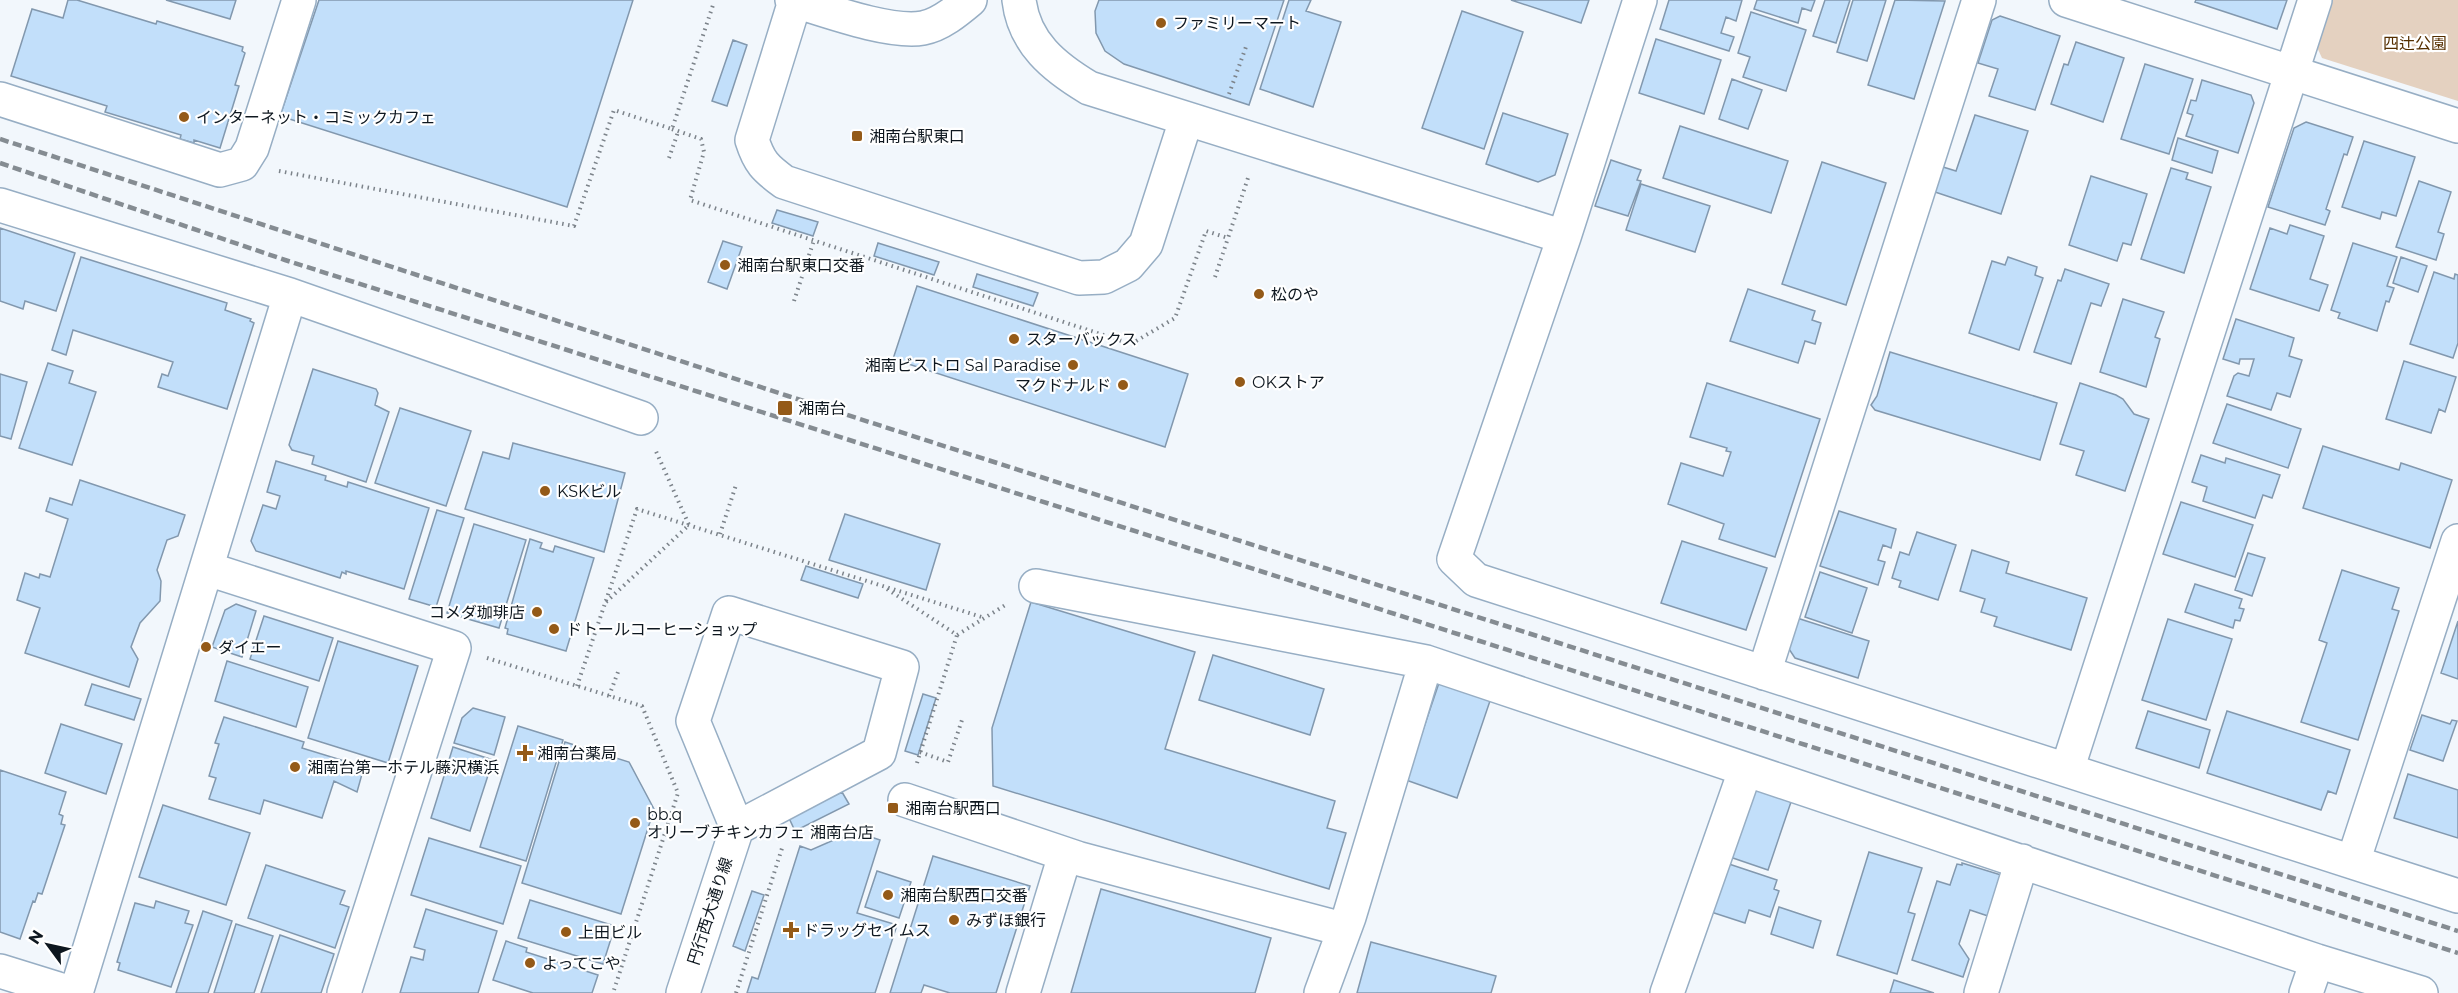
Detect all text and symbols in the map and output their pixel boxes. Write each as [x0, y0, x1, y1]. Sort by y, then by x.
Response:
place label: ファミリーマート [1173, 14, 1301, 33]
marker: ファミリーマート [1154, 16, 1168, 30]
park label: 四辻公園 [2383, 34, 2447, 53]
place label: インターネット・コミックカフェ [196, 108, 436, 127]
marker: インターネット・コミックカフェ [177, 110, 191, 124]
place label: 湘南台駅東口 [869, 127, 965, 146]
marker: 湘南台駅東口 [850, 129, 864, 143]
place label: 湘南台駅東口交番 [737, 256, 865, 275]
marker: 湘南台駅東口交番 [718, 258, 732, 272]
place label: 松のや [1271, 285, 1319, 304]
marker: 松のや [1252, 287, 1266, 301]
place label: スターバックス [1026, 330, 1137, 349]
marker: スターバックス [1007, 332, 1021, 346]
place label: 湘南ビストロ Sal Paradise [865, 356, 1061, 375]
marker: 湘南ビストロ Sal Paradise [1066, 358, 1080, 372]
place label: OKストア [1252, 373, 1325, 392]
marker: OKストア [1233, 375, 1247, 389]
place label: マクドナルド [1015, 376, 1111, 395]
marker: マクドナルド [1116, 378, 1130, 392]
marker: 湘南台 [776, 399, 794, 417]
place label: 湘南台 [798, 399, 846, 418]
place label: KSKビル [557, 482, 621, 501]
marker: KSKビル [538, 484, 552, 498]
place label: コメダ珈琲店 [429, 603, 525, 622]
marker: コメダ珈琲店 [530, 605, 544, 619]
place label: ドトールコーヒーショップ [566, 620, 757, 639]
marker: ドトールコーヒーショップ [547, 622, 561, 636]
place label: ダイエー [218, 638, 282, 657]
marker: ダイエー [199, 640, 213, 654]
place label: 湘南台薬局 [537, 744, 617, 763]
marker: 湘南台薬局 [518, 746, 532, 760]
place label: 湘南台第一ホテル藤沢横浜 [307, 758, 499, 777]
marker: 湘南台第一ホテル藤沢横浜 [288, 760, 302, 774]
place label: 湘南台駅西口 [905, 799, 1001, 818]
marker: 湘南台駅西口 [886, 801, 900, 815]
place label: bb.q オリーブチキンカフェ 湘南台店 [647, 805, 874, 842]
marker: bb.q オリーブチキンカフェ 湘南台店 [628, 816, 642, 830]
street label: 円行西大通り線 [684, 855, 736, 967]
place label: 湘南台駅西口交番 [900, 886, 1028, 905]
marker: 湘南台駅西口交番 [881, 888, 895, 902]
place label: みずほ銀行 [966, 911, 1046, 930]
marker: みずほ銀行 [947, 913, 961, 927]
north arrow [18, 915, 78, 975]
place label: ドラッグセイムス [803, 921, 931, 940]
place label: 上田ビル [578, 923, 642, 942]
marker: ドラッグセイムス [784, 923, 798, 937]
marker: 上田ビル [559, 925, 573, 939]
text: N [24, 927, 47, 948]
place label: よってこや [542, 954, 621, 973]
marker: よってこや [523, 956, 537, 970]

